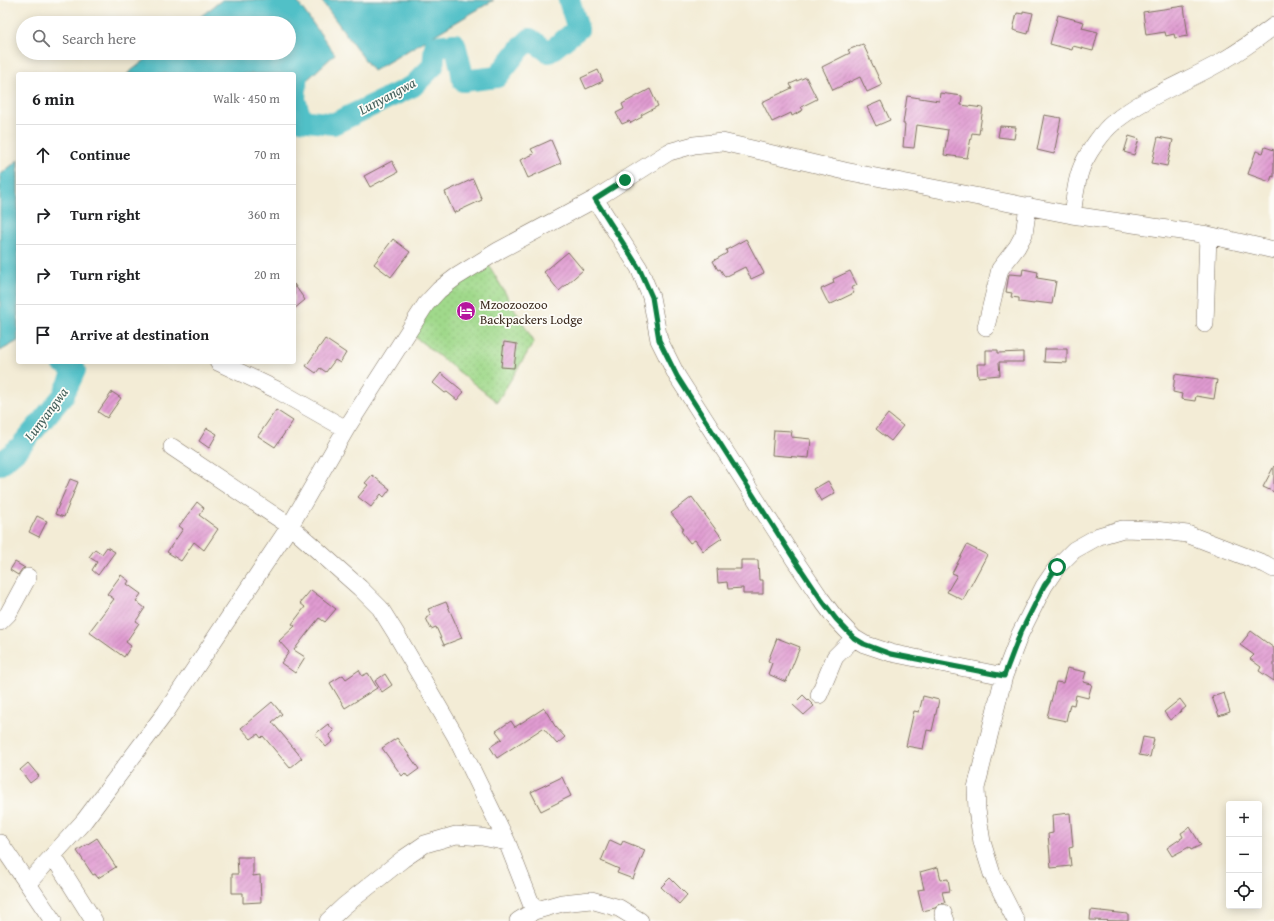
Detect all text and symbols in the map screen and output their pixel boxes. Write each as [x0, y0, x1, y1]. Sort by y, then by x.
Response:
search box [16, 16, 296, 60]
icon: search [30, 27, 52, 49]
text: Search here [62, 28, 136, 49]
water label: Lunyangwa [354, 72, 420, 120]
text: 6 min [32, 86, 74, 111]
text: Walk · 450 m [213, 89, 280, 108]
icon: ahead [32, 144, 54, 166]
text: Continue [70, 144, 131, 165]
text: 70 m [254, 145, 280, 164]
route end [616, 171, 634, 189]
icon: right [32, 204, 54, 226]
text: Turn right [70, 204, 141, 225]
text: 360 m [248, 205, 280, 224]
icon: right [32, 264, 54, 286]
text: Turn right [70, 264, 141, 285]
text: 20 m [254, 265, 280, 284]
place label: Mzoozoozoo Backpackers Lodge [480, 295, 583, 329]
hotel icon: Mzoozoozoo Backpackers Lodge [455, 300, 477, 322]
icon: arrive [32, 324, 54, 346]
text: Arrive at destination [70, 324, 209, 345]
water label: Lunyangwa [19, 383, 73, 446]
route start [1048, 558, 1066, 576]
map controls [1226, 801, 1262, 909]
button: + [1226, 801, 1262, 837]
button: − [1226, 837, 1262, 873]
button: locate [1226, 873, 1262, 909]

